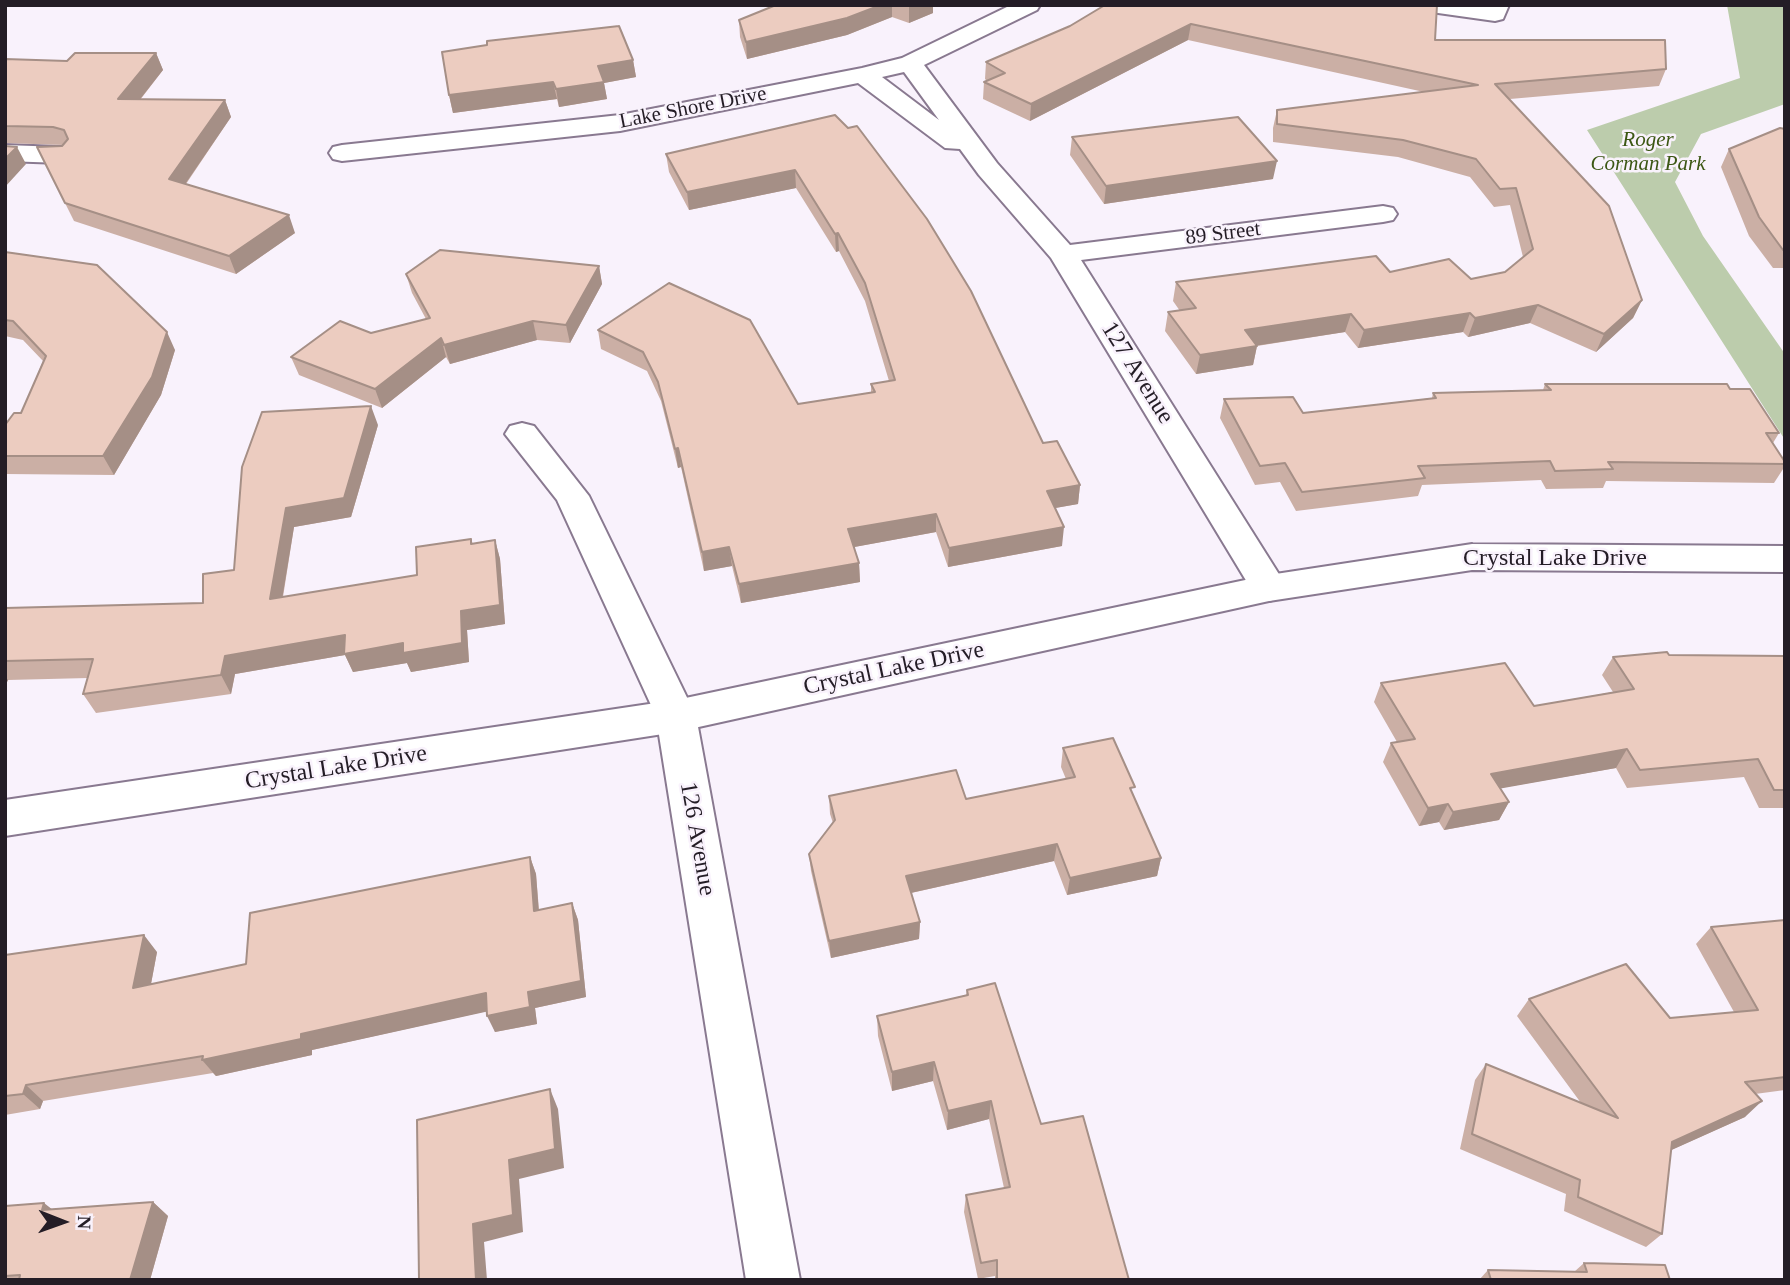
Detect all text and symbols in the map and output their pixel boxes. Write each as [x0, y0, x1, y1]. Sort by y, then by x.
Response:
street label: Lake Shore Drive [617, 81, 769, 135]
park label: Roger Corman Park [1591, 127, 1705, 177]
street label: 89 Street [1184, 217, 1262, 251]
street label: 127 Avenue [1094, 317, 1180, 429]
street label: Crystal Lake Drive [1463, 545, 1647, 573]
street label: Crystal Lake Drive [801, 636, 987, 702]
street label: Crystal Lake Drive [243, 739, 429, 797]
street label: 126 Avenue [673, 780, 721, 898]
north arrow [28, 1187, 98, 1257]
text: N [74, 1215, 95, 1229]

